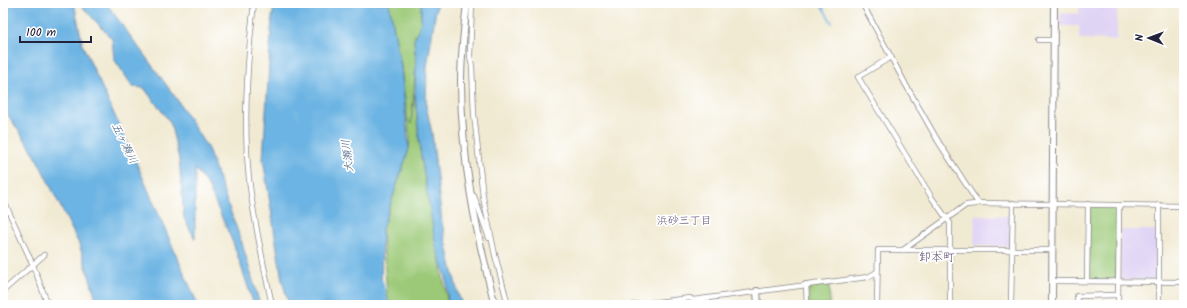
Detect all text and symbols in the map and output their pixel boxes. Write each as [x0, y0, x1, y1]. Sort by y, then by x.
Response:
scale bar [20, 18, 91, 44]
north arrow [1129, 18, 1169, 58]
text: 100 m [26, 23, 57, 42]
text: N [1131, 34, 1149, 41]
water label: 五ヶ瀬川 [106, 120, 142, 167]
water label: 大瀬川 [337, 138, 359, 173]
district label: 浜砂三丁目 [657, 212, 712, 230]
district label: 卸本町 [919, 248, 955, 267]

